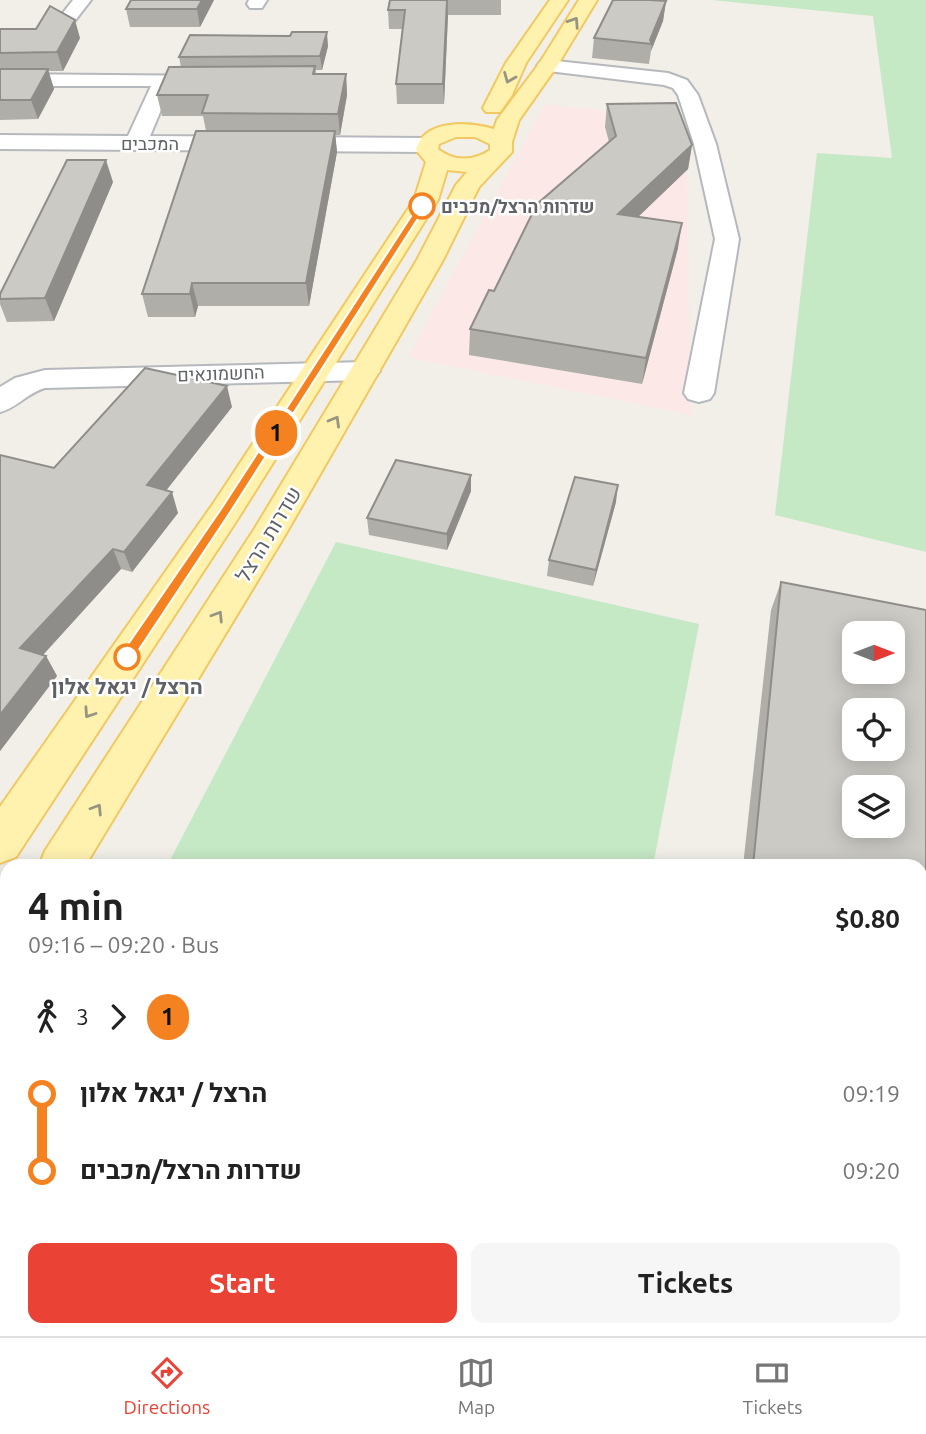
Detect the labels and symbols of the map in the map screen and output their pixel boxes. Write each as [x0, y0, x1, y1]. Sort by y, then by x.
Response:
one-way arrow [566, 17, 579, 30]
one-way arrow [504, 72, 518, 84]
street label: המכבים [121, 133, 179, 153]
marker: שדרות הרצל/מכבים [409, 193, 435, 219]
place label: שדרות הרצל/מכבים [441, 196, 595, 216]
street label: החשמונאים [177, 361, 265, 385]
line badge: 1 [253, 410, 299, 456]
one-way arrow [327, 416, 340, 429]
street label: שדרות הרצל [230, 482, 306, 586]
one-way arrow [209, 610, 222, 623]
north arrow [842, 621, 905, 684]
marker: הרצל / יגאל אלון [114, 644, 140, 670]
place label: הרצל / יגאל אלון [51, 674, 203, 698]
one-way arrow [84, 705, 97, 718]
one-way arrow [89, 803, 102, 816]

